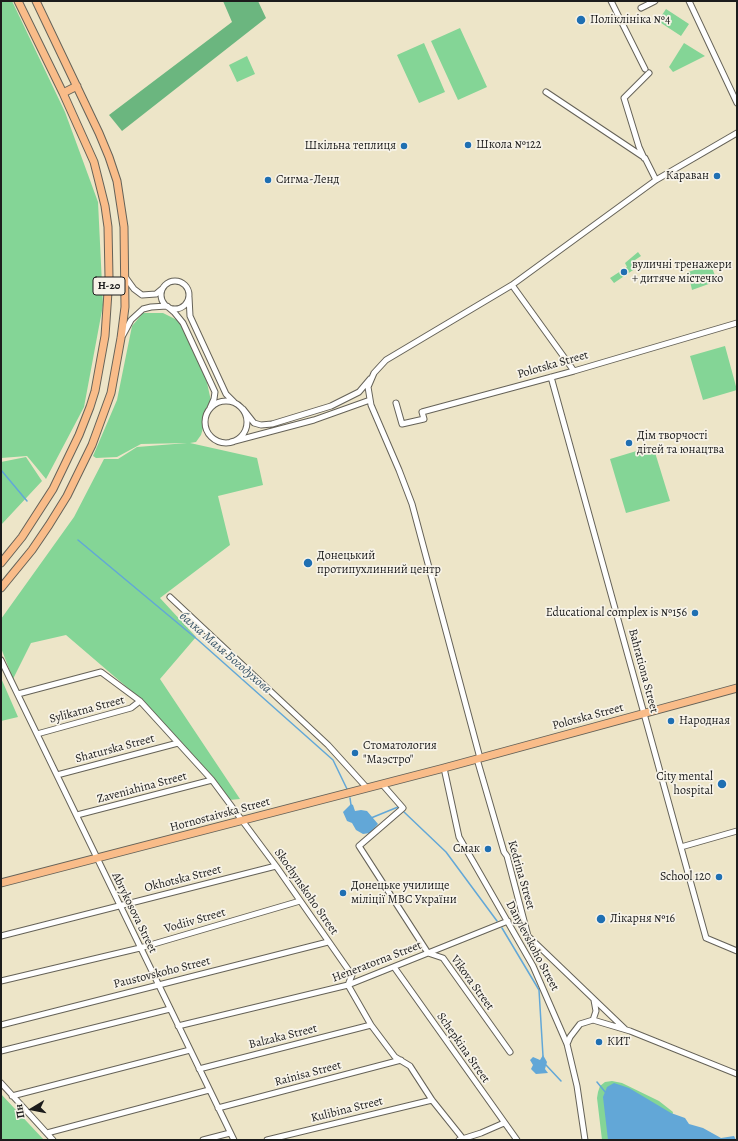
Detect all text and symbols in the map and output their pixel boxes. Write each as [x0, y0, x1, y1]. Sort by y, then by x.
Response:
place label: Поліклініка №4 [590, 13, 670, 27]
marker: Поліклініка №4 [575, 14, 587, 26]
place label: Школа №122 [476, 138, 542, 152]
place label: Шкільна теплиця [305, 139, 396, 153]
marker: Школа №122 [463, 140, 473, 150]
marker: Шкільна теплиця [399, 141, 409, 151]
place label: Караван [666, 169, 709, 183]
marker: Караван [712, 171, 722, 181]
place label: Сигма-Ленд [276, 173, 339, 187]
marker: Сигма-Ленд [263, 175, 273, 185]
place label: вуличні тренажери + дитяче містечко [632, 258, 732, 286]
marker: вуличні тренажери + дитяче містечко [619, 267, 629, 277]
road number: Н-20 [93, 277, 125, 295]
street label: Polotska Street [516, 348, 590, 382]
place label: Дім творчості дітей та юнацтва [637, 429, 724, 457]
marker: Дім творчості дітей та юнацтва [624, 438, 634, 448]
place label: Донецький протипухлинний центр [317, 549, 441, 577]
marker: Донецький протипухлинний центр [302, 557, 314, 569]
place label: Educational complex is №156 [546, 606, 687, 620]
marker: Educational complex is №156 [690, 608, 700, 618]
water label: балка Маля Богодухова [176, 609, 274, 697]
street label: Bahrationa Street [625, 627, 661, 715]
street label: Sylikatna Street [48, 693, 126, 727]
street label: Polotska Street [551, 701, 625, 733]
place label: Народная [679, 714, 730, 728]
marker: Народная [666, 716, 676, 726]
street label: Shaturska Street [74, 732, 156, 766]
place label: Стоматология "Маэстро" [363, 739, 437, 767]
marker: Стоматология "Маэстро" [350, 748, 360, 758]
street label: Zaveniahina Street [96, 769, 188, 807]
place label: City mental hospital [656, 770, 713, 798]
marker: City mental hospital [716, 778, 728, 790]
street label: Hornostaivska Street [168, 795, 272, 835]
street label: Kedrina Street [504, 839, 538, 911]
place label: Смак [453, 842, 480, 856]
marker: Смак [483, 844, 493, 854]
street label: Skochynskoho Street [271, 846, 341, 938]
street label: Okhotska Street [143, 863, 223, 895]
street label: Abrykosova Street [108, 870, 160, 956]
place label: School 120 [660, 870, 711, 884]
marker: School 120 [714, 872, 724, 882]
place label: Донецьке училище міліції МВС України [351, 879, 457, 907]
marker: Донецьке училище міліції МВС України [338, 888, 348, 898]
street label: Danylevskoho Street [502, 898, 562, 994]
street label: Vodiiv Street [163, 905, 227, 937]
place label: Лікарня №16 [610, 912, 675, 926]
marker: Лікарня №16 [595, 913, 607, 925]
street label: Heneratorna Street [330, 938, 424, 986]
street label: Vikova Street [447, 953, 497, 1013]
street label: Paustovskoho Street [112, 954, 212, 992]
street label: Schepkina Street [433, 1010, 493, 1086]
street label: Balzaka Street [247, 1022, 319, 1052]
place label: КИТ [607, 1035, 630, 1049]
marker: КИТ [594, 1037, 604, 1047]
street label: Rainisa Street [273, 1058, 343, 1090]
north arrow [12, 1089, 52, 1129]
street label: Kulibina Street [310, 1094, 384, 1126]
text: Пн [11, 1103, 28, 1120]

